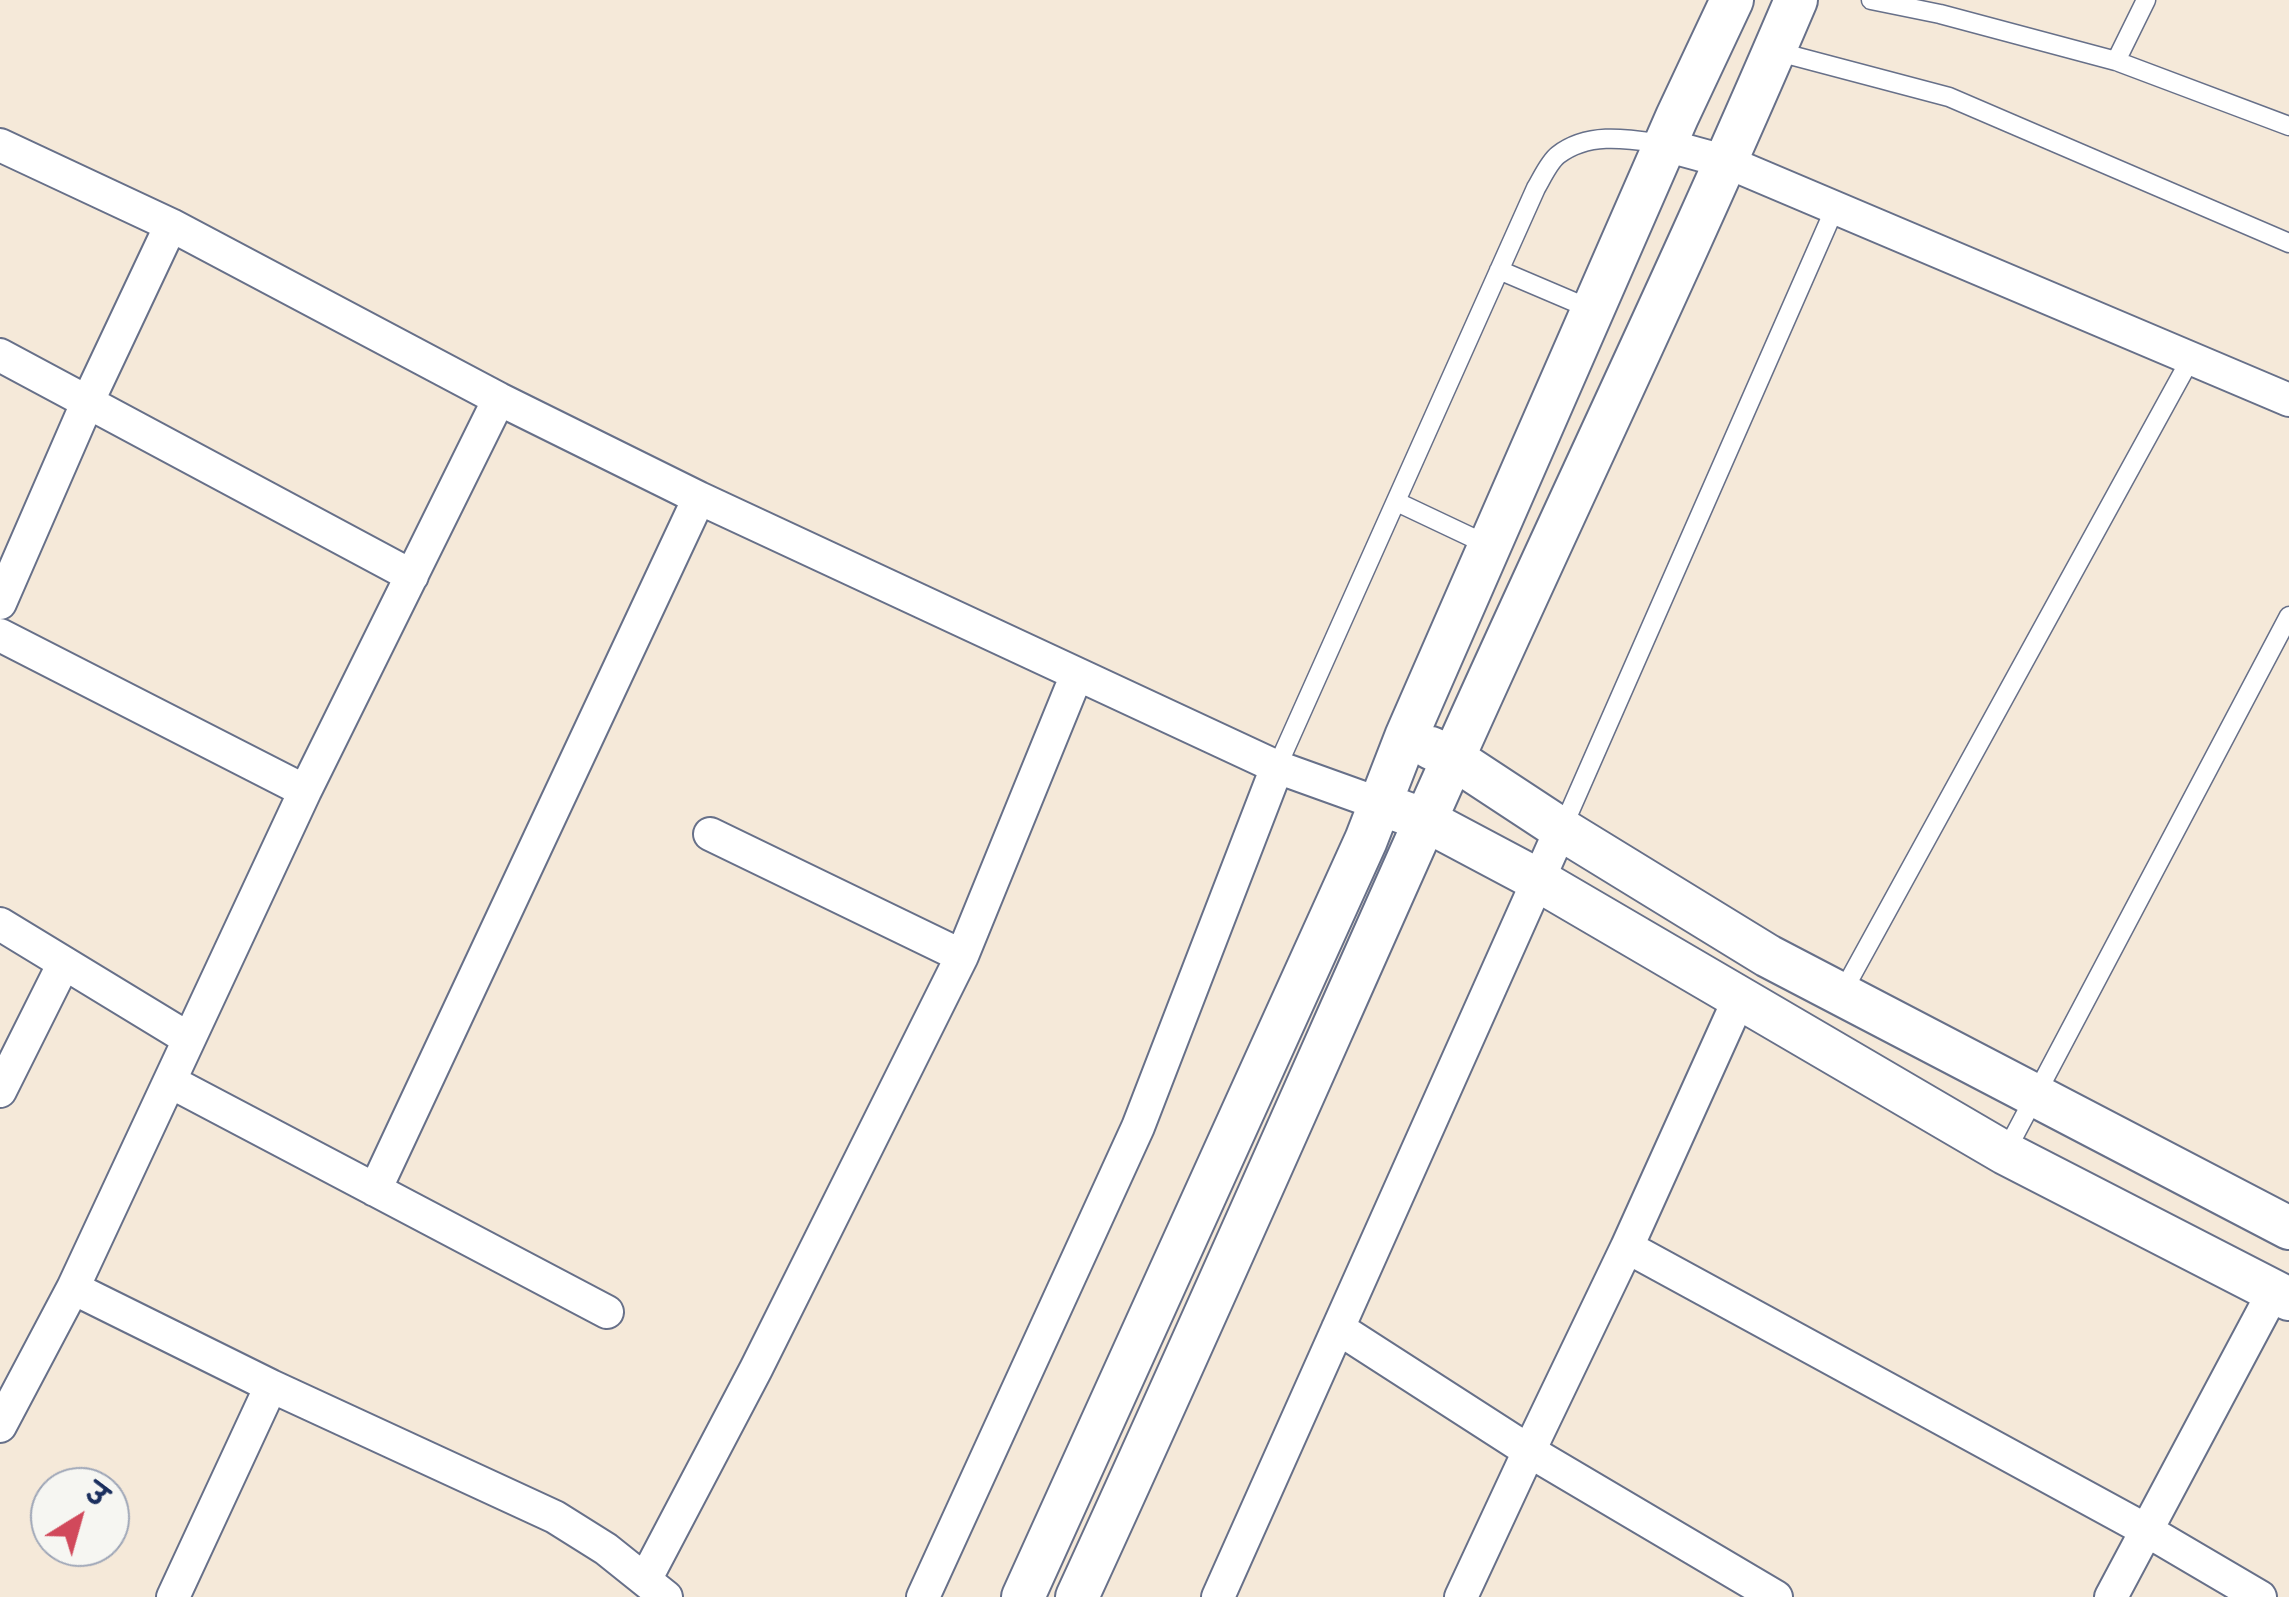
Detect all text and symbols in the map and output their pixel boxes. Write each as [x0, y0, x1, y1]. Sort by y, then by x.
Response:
north arrow [30, 1467, 130, 1567]
text: उ [78, 1474, 116, 1515]

